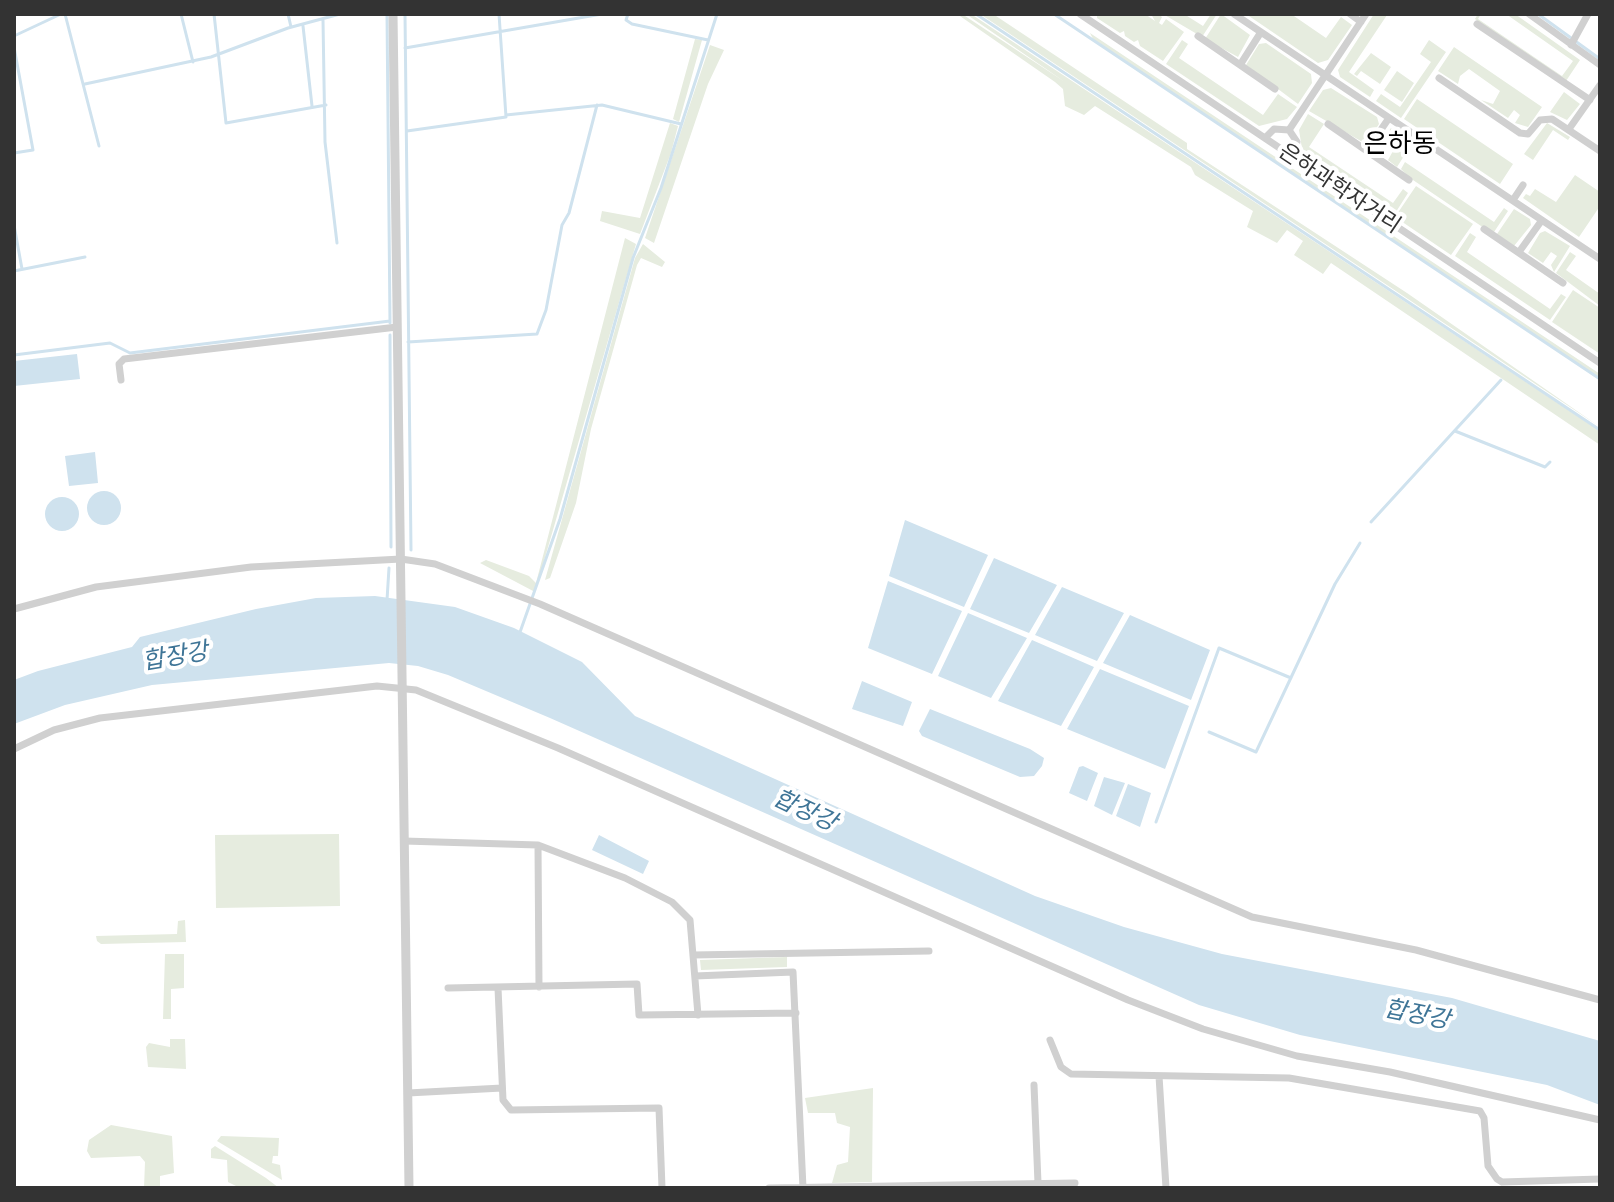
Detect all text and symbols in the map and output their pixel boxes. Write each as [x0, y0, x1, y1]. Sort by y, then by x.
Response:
district label: 은하동 [1364, 127, 1436, 159]
street label: 은하과학자거리 [1274, 137, 1406, 239]
water label: 합장강 [140, 636, 210, 676]
water label: 합장강 [769, 783, 841, 837]
water label: 합장강 [1382, 994, 1452, 1034]

